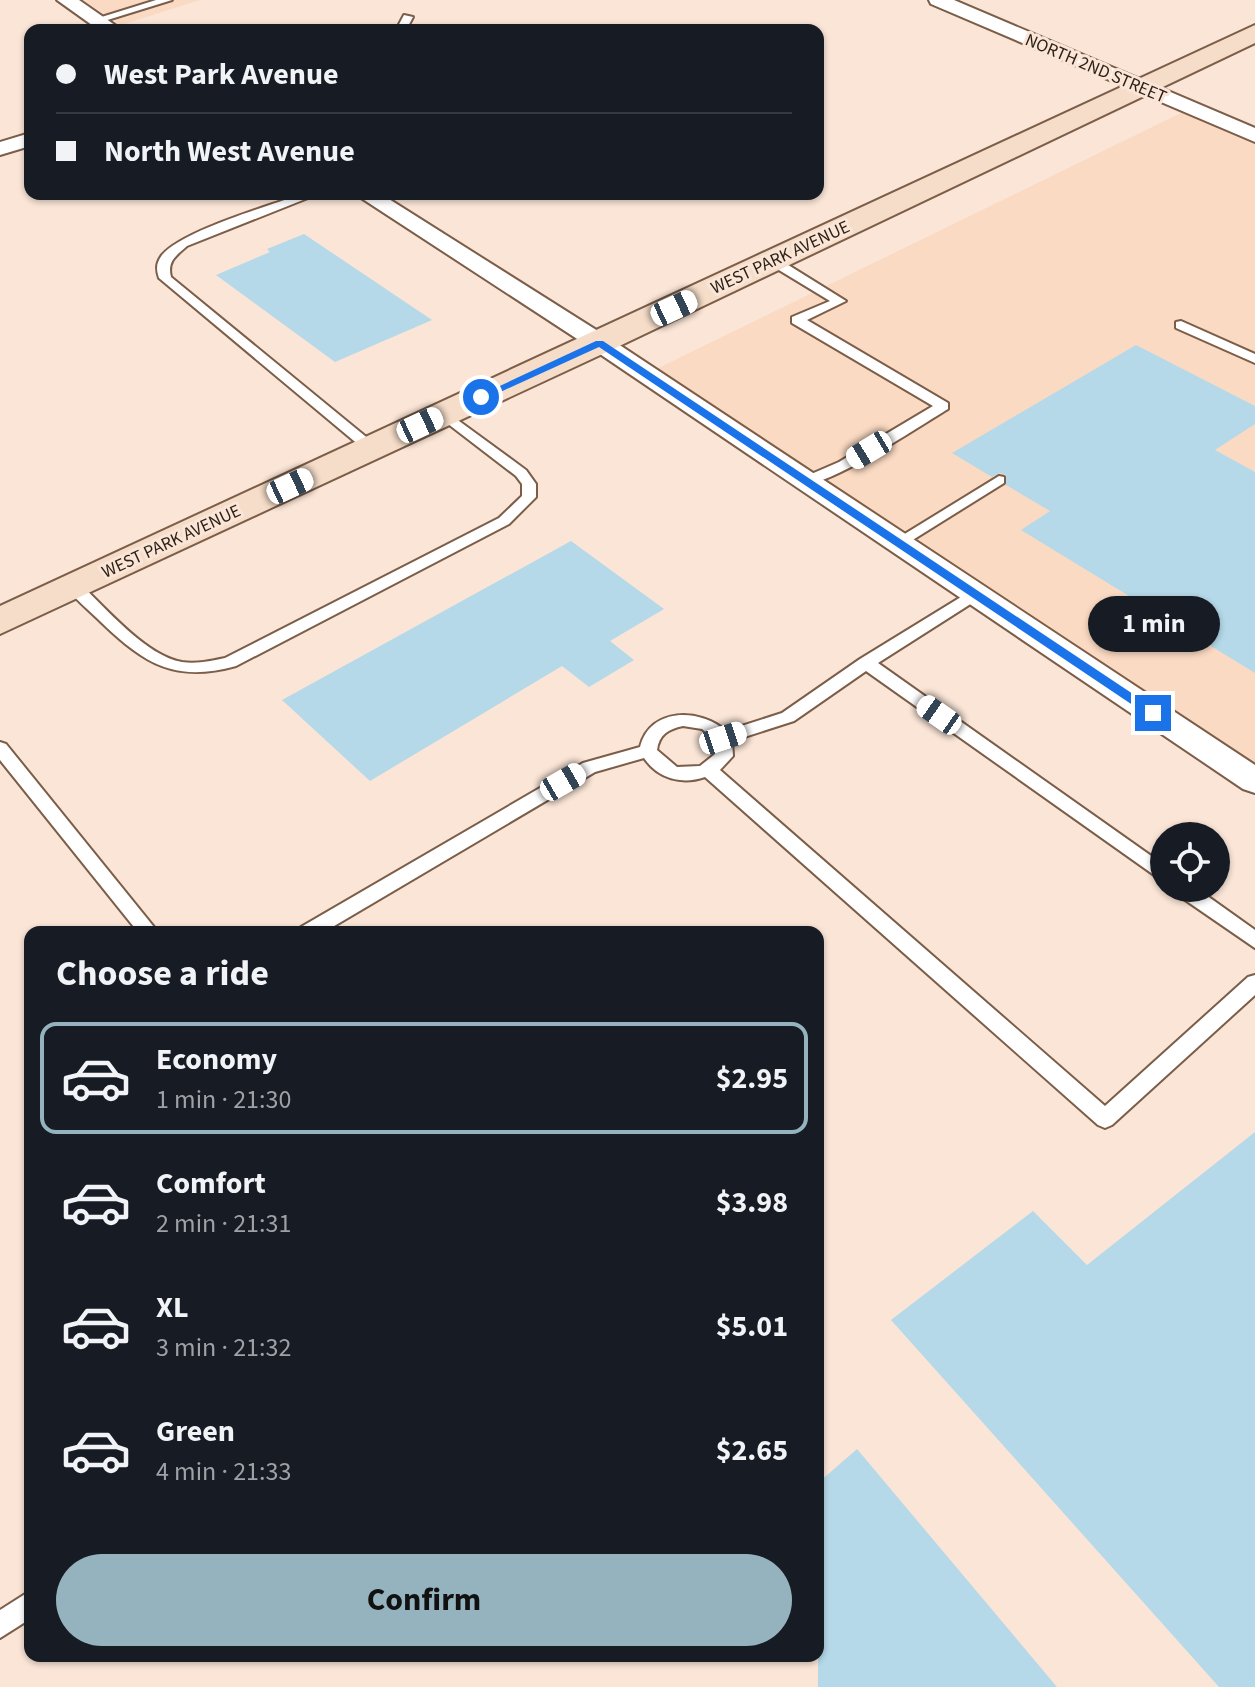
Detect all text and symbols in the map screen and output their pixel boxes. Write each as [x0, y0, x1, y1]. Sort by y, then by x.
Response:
street label: NORTH 2ND STREET [1021, 27, 1171, 110]
text: West Park Avenue [104, 53, 339, 96]
text: North West Avenue [104, 130, 355, 173]
street label: WEST PARK AVENUE [707, 214, 854, 301]
car [647, 287, 701, 329]
route start [463, 379, 499, 415]
car [393, 404, 447, 446]
car [842, 427, 896, 473]
car [263, 465, 317, 507]
street label: WEST PARK AVENUE [98, 498, 245, 585]
callout: 1 min [1087, 597, 1219, 653]
text: 1 min [1122, 605, 1186, 642]
car [912, 691, 966, 739]
route end [1135, 695, 1171, 731]
car [696, 719, 750, 757]
car [536, 760, 590, 804]
map controls [1150, 822, 1230, 902]
button: locate [1150, 822, 1230, 902]
text: Choose a ride [56, 948, 269, 999]
text: Economy [156, 1038, 277, 1081]
icon: car [60, 1042, 132, 1114]
text: $2.95 [716, 1057, 788, 1100]
text: 1 min · 21:30 [156, 1081, 291, 1118]
text: Comfort [156, 1162, 266, 1205]
icon: car [60, 1166, 132, 1238]
text: $3.98 [716, 1181, 788, 1224]
text: 2 min · 21:31 [156, 1205, 291, 1242]
text: XL [156, 1286, 189, 1329]
icon: car [60, 1290, 132, 1362]
text: $5.01 [716, 1305, 788, 1348]
text: 3 min · 21:32 [156, 1329, 291, 1366]
text: Green [156, 1410, 235, 1453]
icon: car [60, 1414, 132, 1486]
text: $2.65 [716, 1429, 788, 1472]
text: 4 min · 21:33 [156, 1453, 291, 1490]
button: Confirm [56, 1554, 792, 1646]

